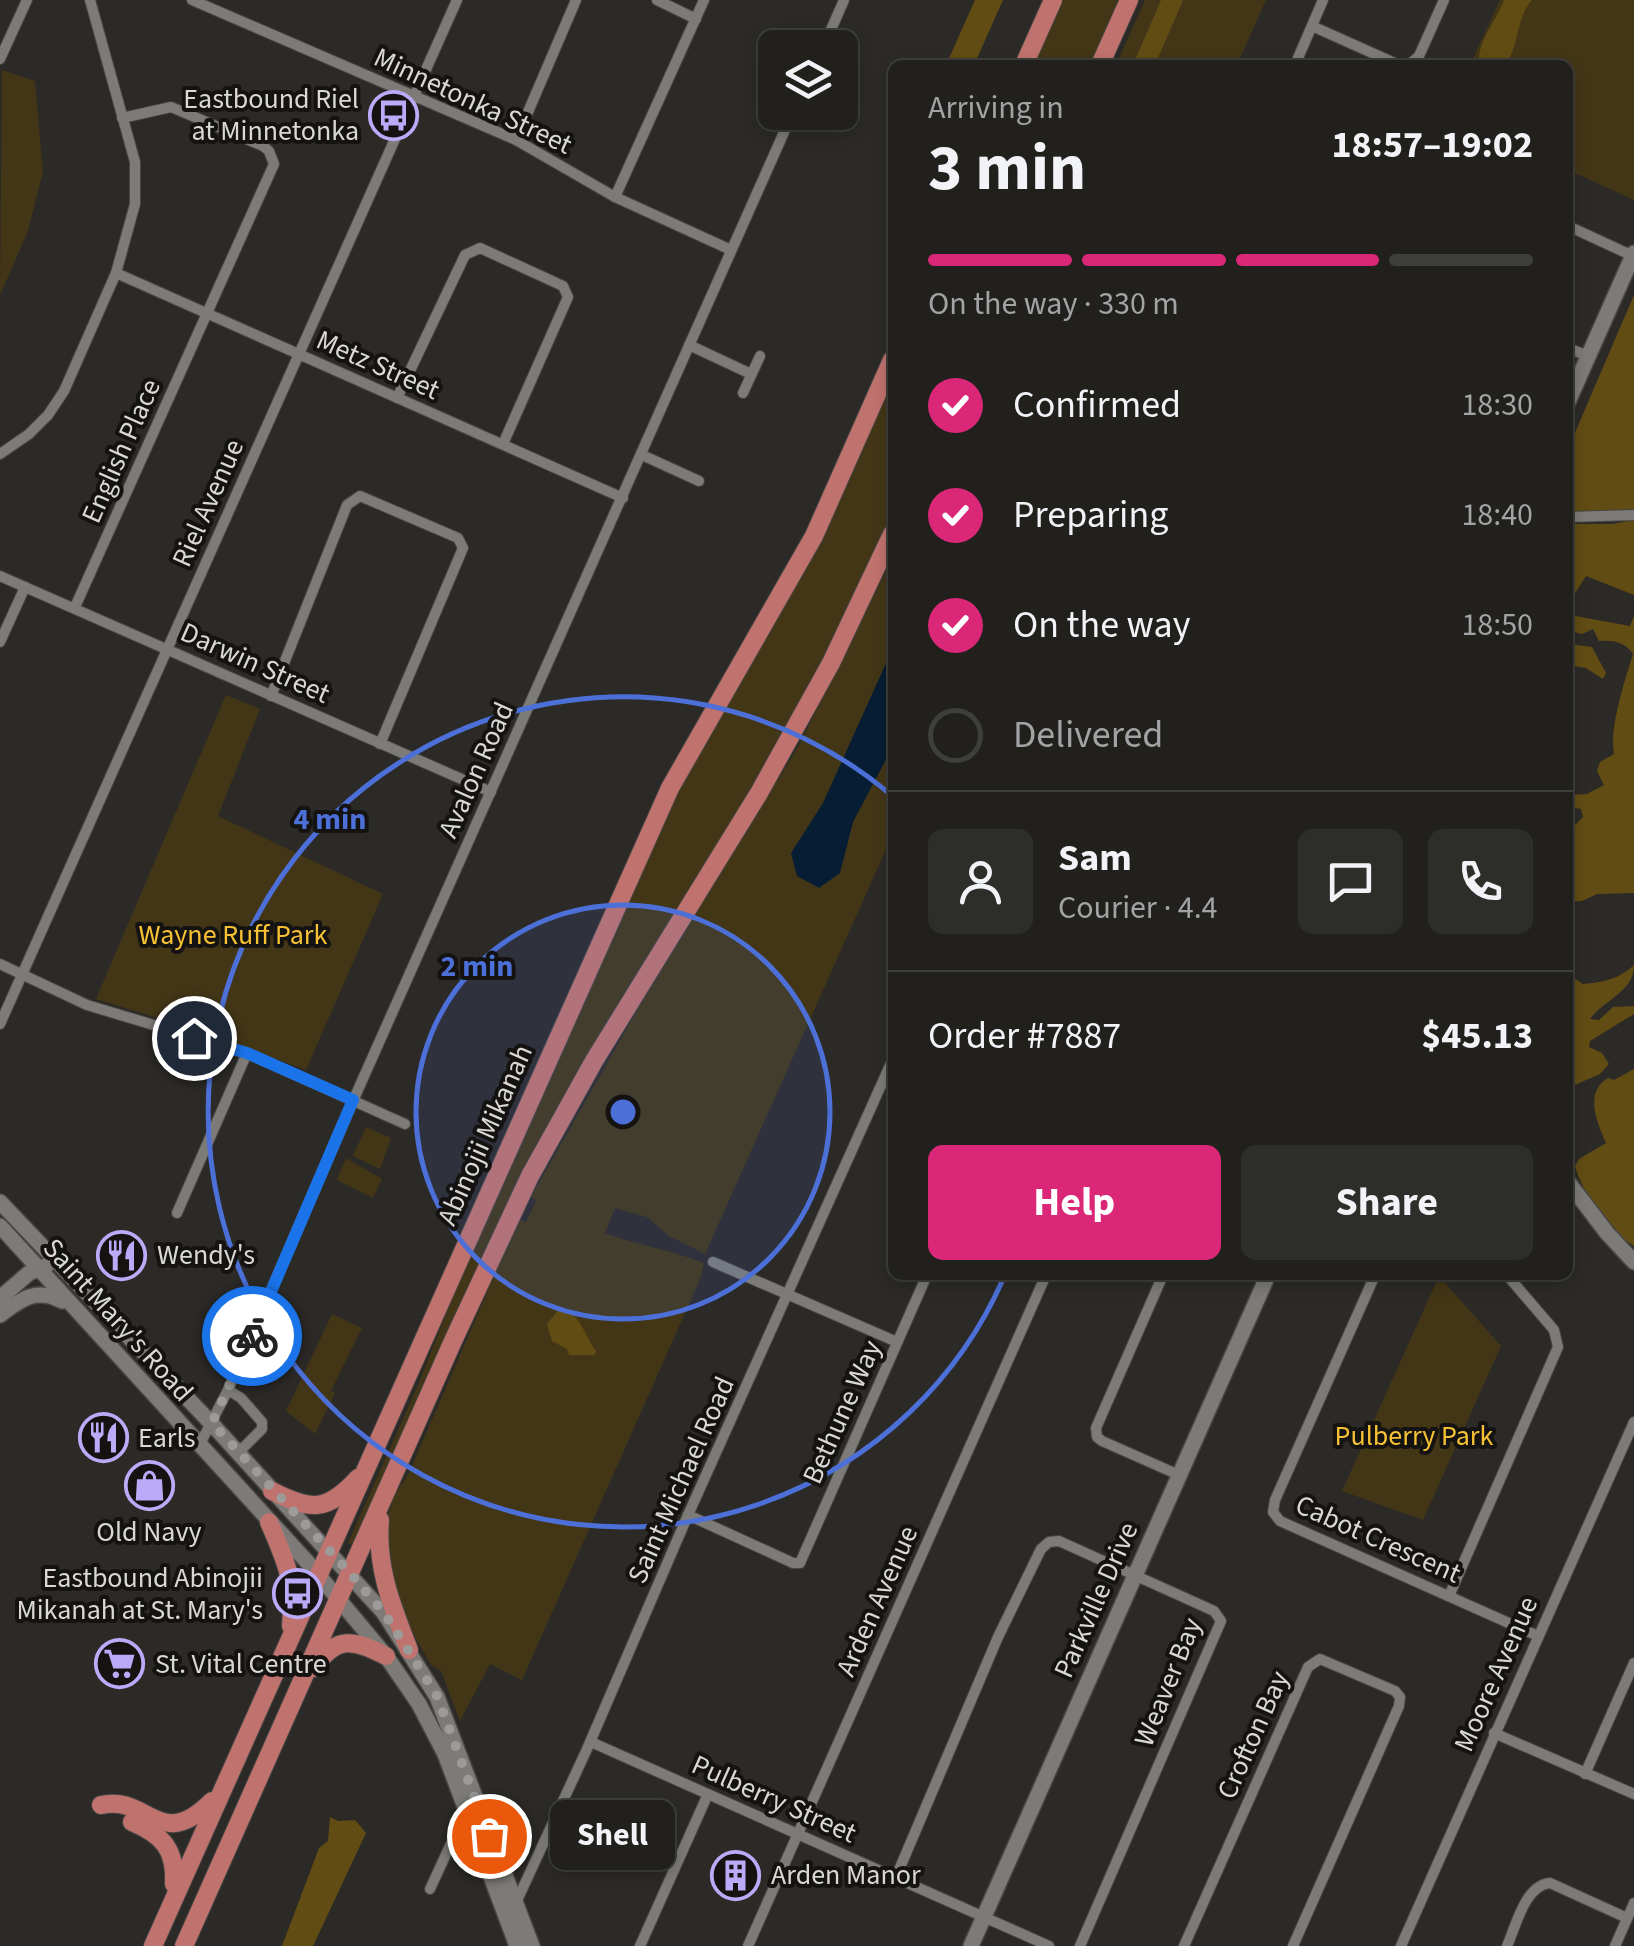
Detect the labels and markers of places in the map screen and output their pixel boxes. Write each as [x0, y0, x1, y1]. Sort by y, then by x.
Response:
place label: Eastbound Riel at Minnetonka [183, 79, 359, 151]
bus stop icon: Eastbound Riel at Minnetonka [368, 89, 420, 141]
pin [152, 996, 237, 1081]
centre of rings [605, 1094, 641, 1130]
restaurant icon: Wendy's [96, 1229, 148, 1281]
place label: Wendy's [157, 1235, 255, 1275]
restaurant icon: Earls [77, 1412, 129, 1464]
place label: Earls [138, 1418, 195, 1458]
shop icon: Old Navy [123, 1459, 175, 1511]
place label: Old Navy [96, 1512, 202, 1552]
place label: Eastbound Abinojii Mikanah at St. Mary's [16, 1558, 263, 1630]
bus stop icon: Eastbound Abinojii Mikanah at St. Mary's [272, 1568, 324, 1620]
supermarket icon: St. Vital Centre [94, 1638, 146, 1690]
place label: St. Vital Centre [155, 1644, 327, 1684]
pin [447, 1794, 532, 1879]
callout: Shell [549, 1801, 674, 1871]
building icon: Arden Manor [710, 1849, 762, 1901]
place label: Arden Manor [771, 1855, 921, 1895]

